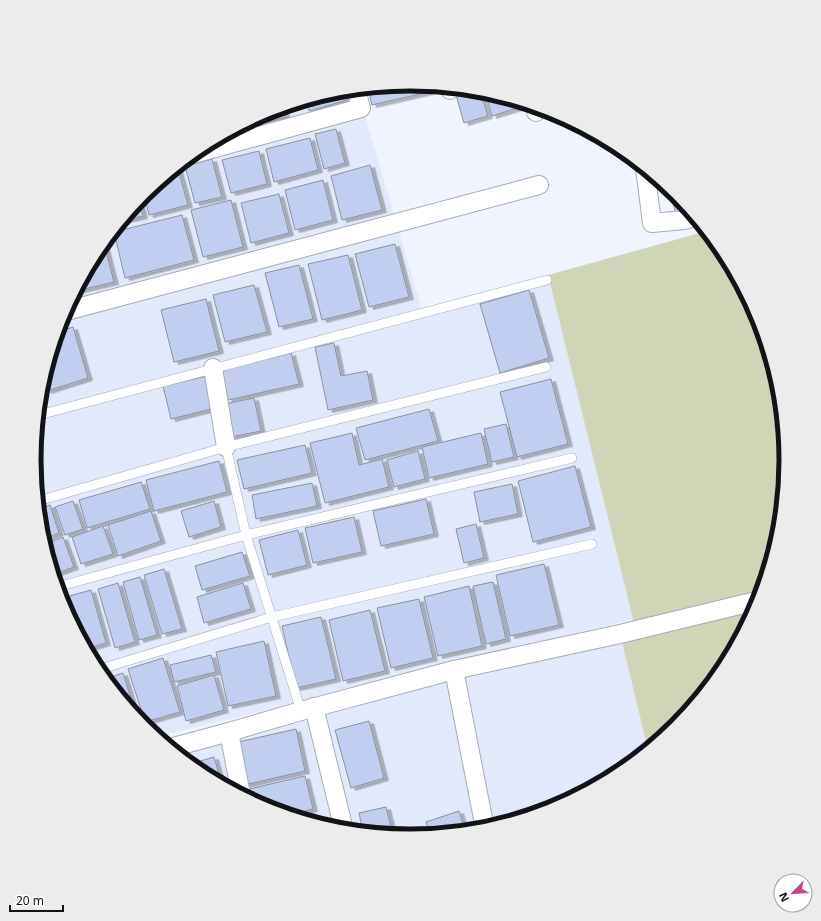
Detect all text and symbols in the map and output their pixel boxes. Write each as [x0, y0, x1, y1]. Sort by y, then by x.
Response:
north arrow [773, 873, 813, 913]
scale bar [10, 887, 63, 913]
text: N [775, 890, 792, 905]
text: 20 m [16, 892, 44, 909]

